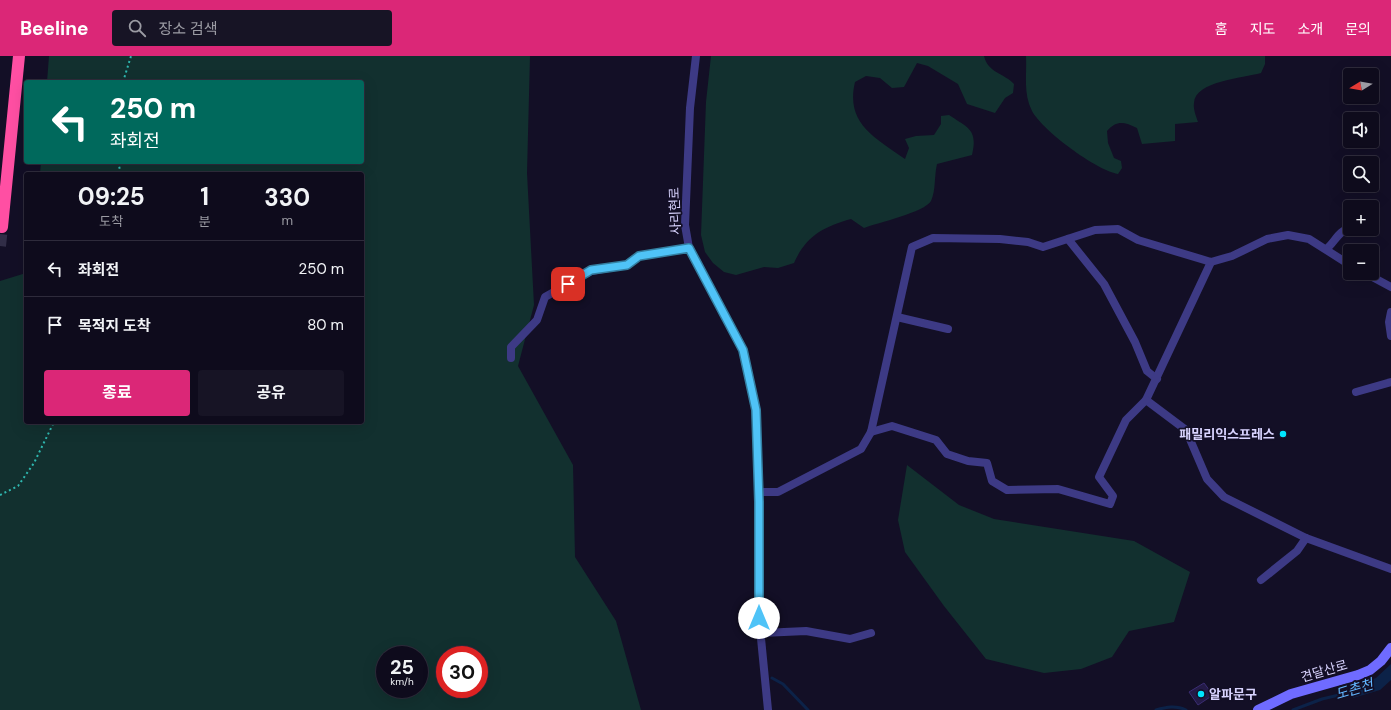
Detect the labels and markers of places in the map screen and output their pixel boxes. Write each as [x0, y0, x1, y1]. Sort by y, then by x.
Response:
pin [551, 267, 585, 301]
place label: 패밀리익스프레스 [1179, 426, 1275, 443]
marker: 패밀리익스프레스 [1278, 429, 1288, 439]
place label: 알파문구 [1209, 686, 1257, 703]
marker: 알파문구 [1196, 689, 1206, 699]

